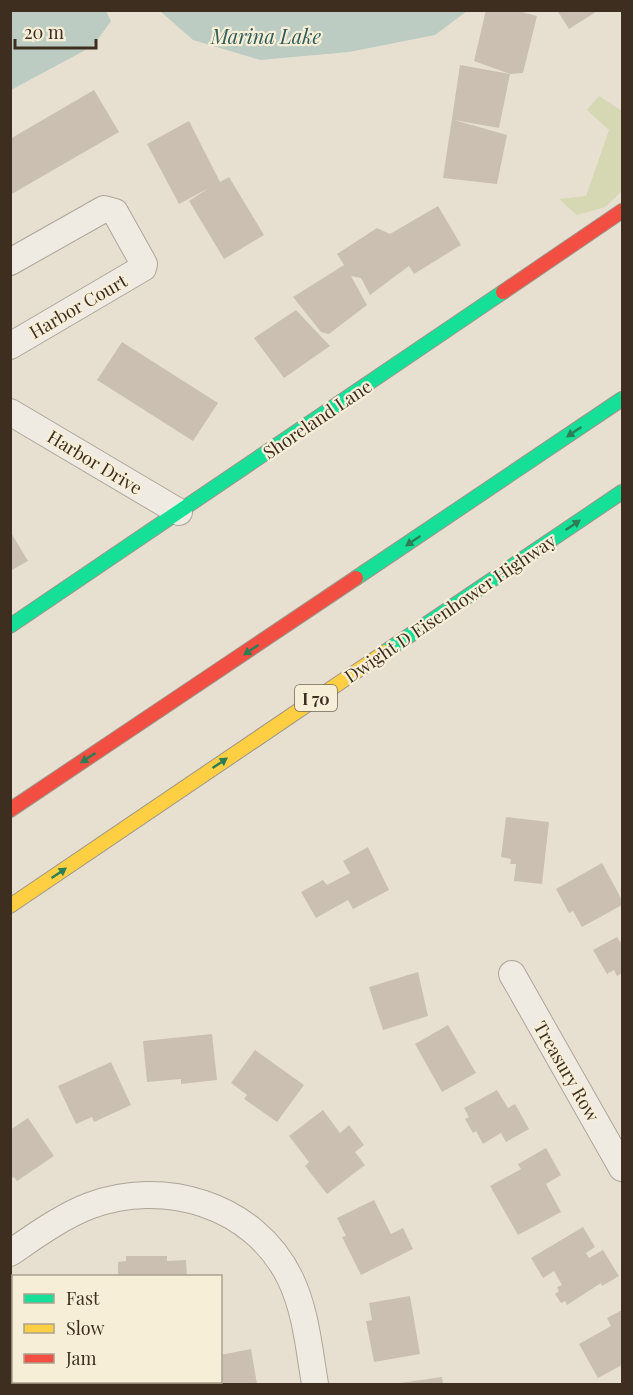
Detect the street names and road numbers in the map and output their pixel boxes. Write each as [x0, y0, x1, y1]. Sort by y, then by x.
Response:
street label: Harbor Court [25, 268, 132, 344]
street label: Shoreland Lane [258, 374, 376, 464]
street label: Harbor Drive [43, 424, 147, 500]
street label: Dwight D Eisenhower Highway [340, 528, 560, 688]
road number: I 70 [295, 685, 337, 711]
street label: Treasury Row [529, 1017, 605, 1126]

